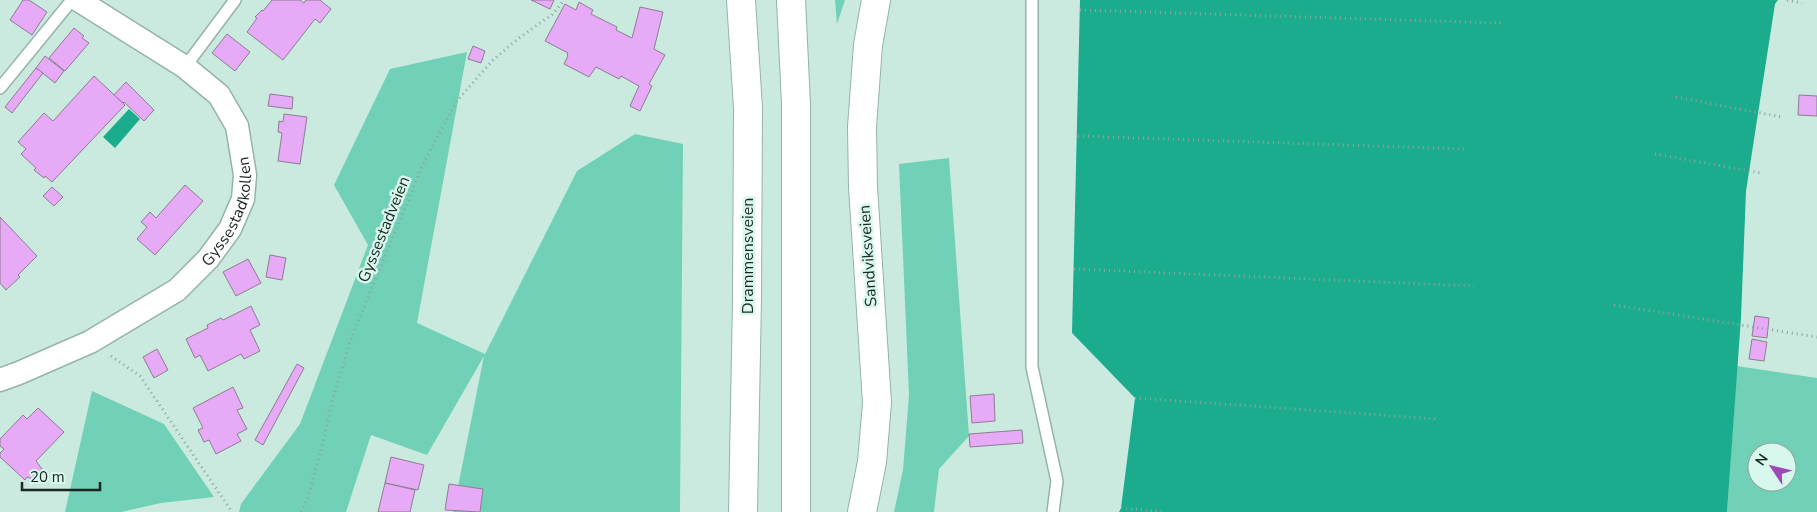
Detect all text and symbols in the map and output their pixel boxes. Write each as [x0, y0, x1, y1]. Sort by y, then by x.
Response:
street label: Gyssestadkollen [197, 155, 257, 272]
street label: Gyssestadveien [353, 173, 415, 286]
street label: Drammensveien [737, 198, 759, 314]
street label: Sandviksveien [853, 204, 883, 308]
north arrow [1747, 442, 1797, 492]
text: N [1751, 450, 1773, 470]
scale bar [22, 460, 100, 492]
text: 20 m [30, 467, 65, 487]

